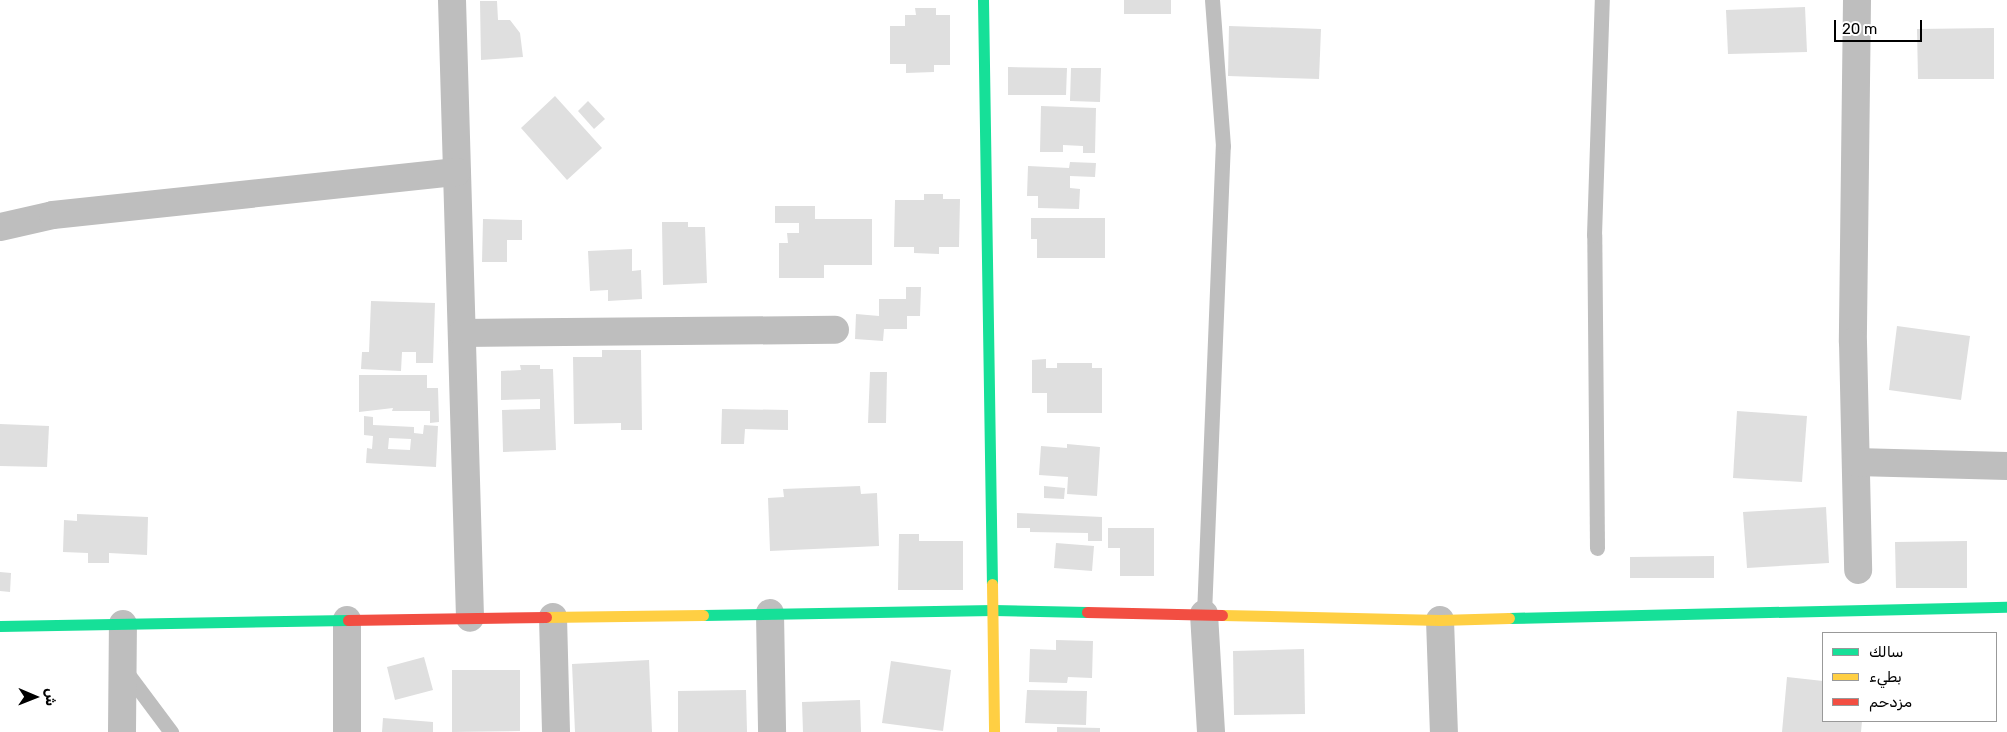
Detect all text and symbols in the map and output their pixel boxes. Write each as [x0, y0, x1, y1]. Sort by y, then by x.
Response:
scale bar [1837, 10, 1924, 42]
text: 20 m [1842, 20, 1877, 38]
legend [1822, 632, 1997, 722]
text: سالك [1869, 643, 1904, 661]
text: بطيء [1869, 668, 1902, 686]
north arrow [10, 672, 60, 722]
text: ش [42, 688, 59, 706]
text: مزدحم [1869, 693, 1912, 711]

